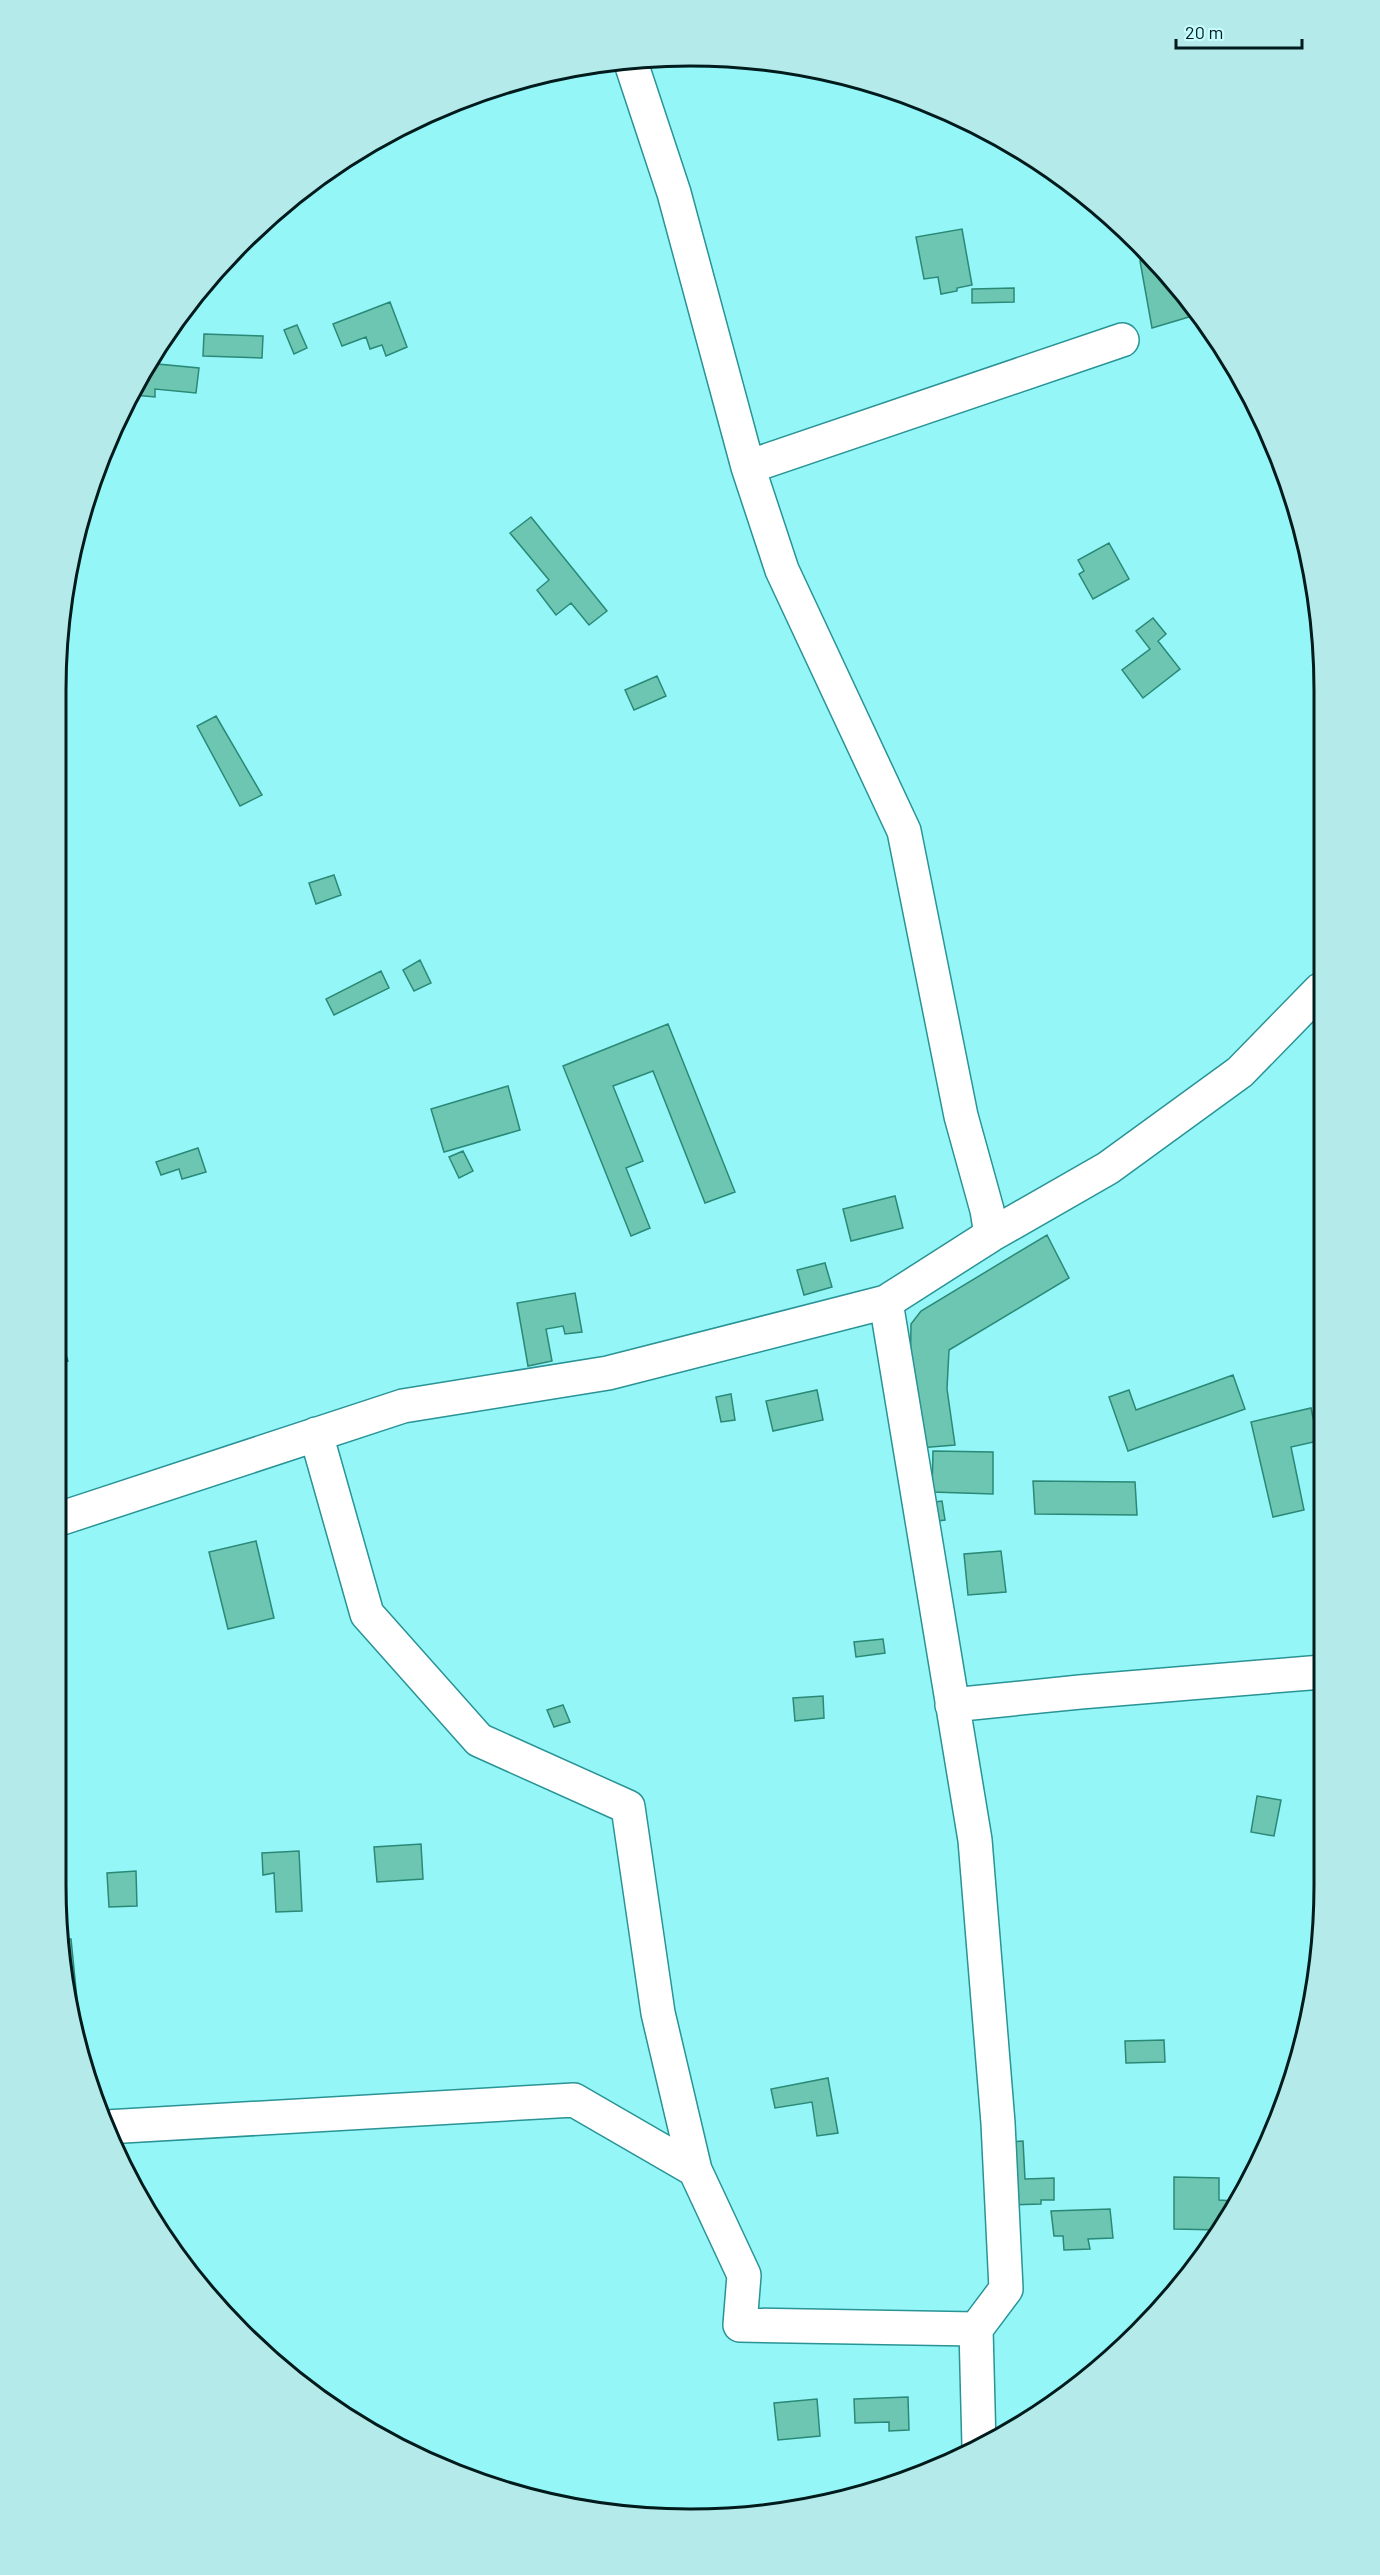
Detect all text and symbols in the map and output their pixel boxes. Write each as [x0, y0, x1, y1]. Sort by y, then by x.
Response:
scale bar [1176, 12, 1302, 50]
text: 20 m [1185, 21, 1223, 43]

